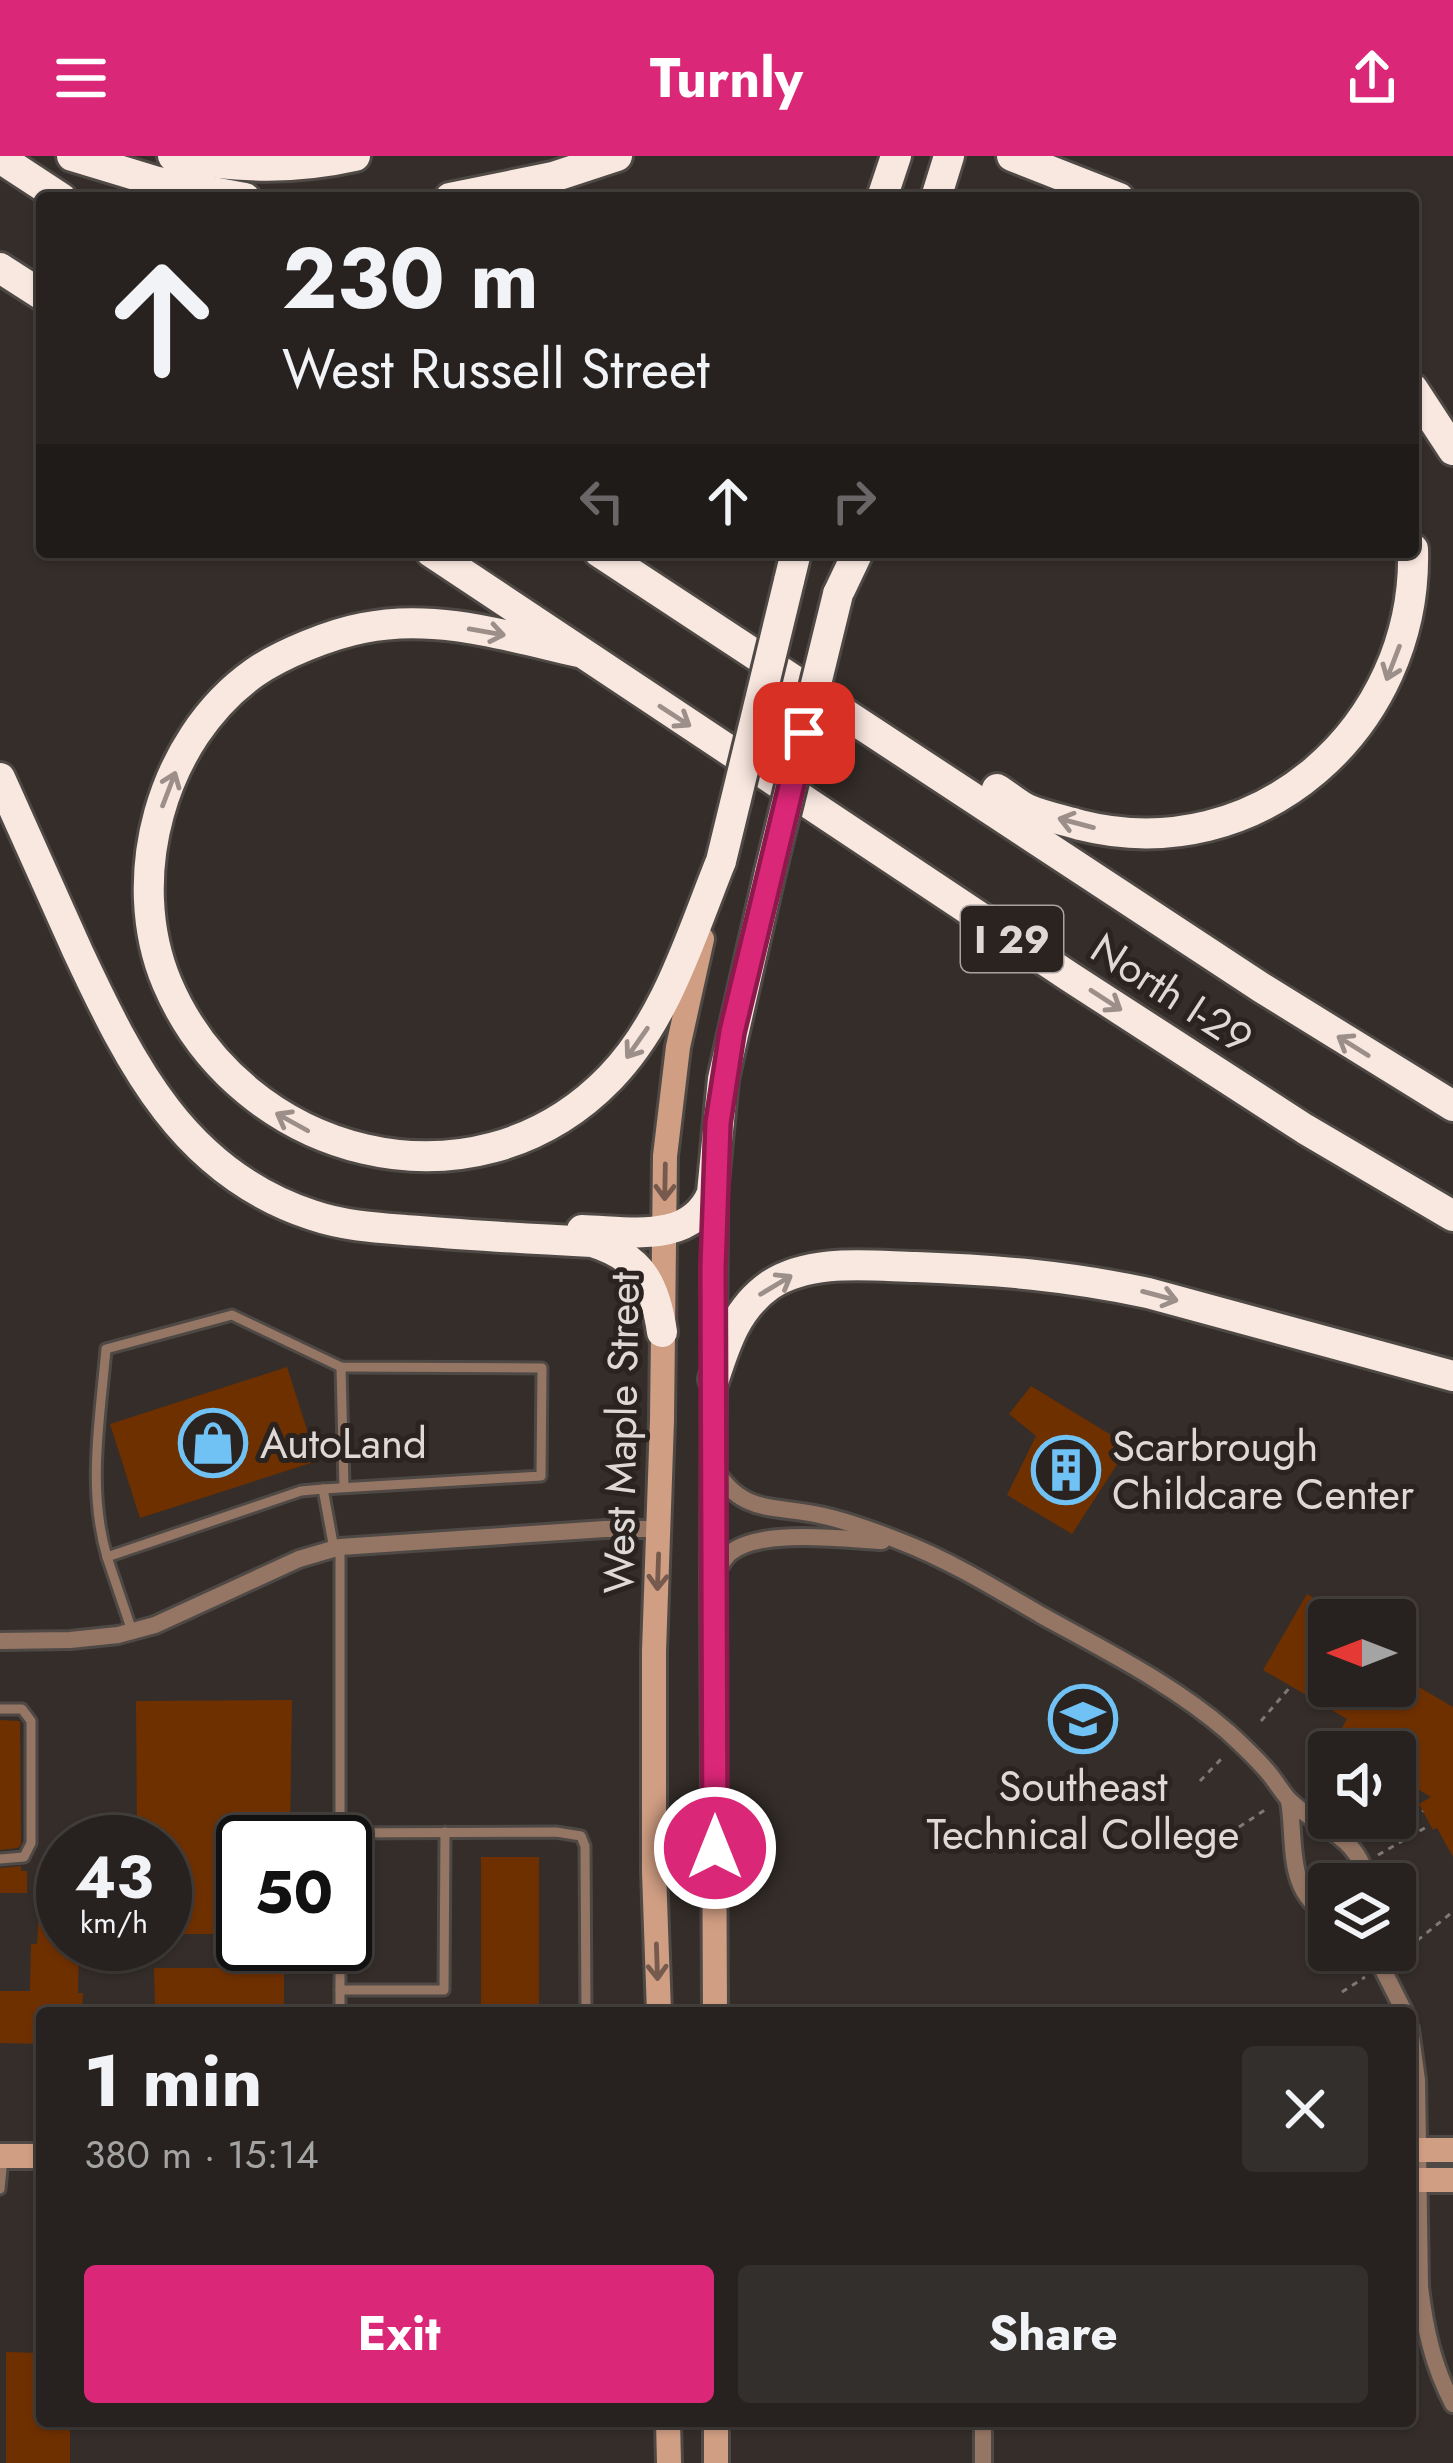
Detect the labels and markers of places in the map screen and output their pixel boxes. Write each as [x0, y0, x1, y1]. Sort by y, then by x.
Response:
pin [753, 682, 855, 784]
shop icon: AutoLand [178, 1408, 248, 1478]
place label: AutoLand [260, 1413, 427, 1474]
place label: Scarbrough Childcare Center [1112, 1416, 1415, 1525]
building icon: Scarbrough Childcare Center [1031, 1435, 1101, 1505]
school or university icon: Southeast Technical College [1048, 1684, 1118, 1754]
place label: Southeast Technical College [927, 1756, 1239, 1865]

